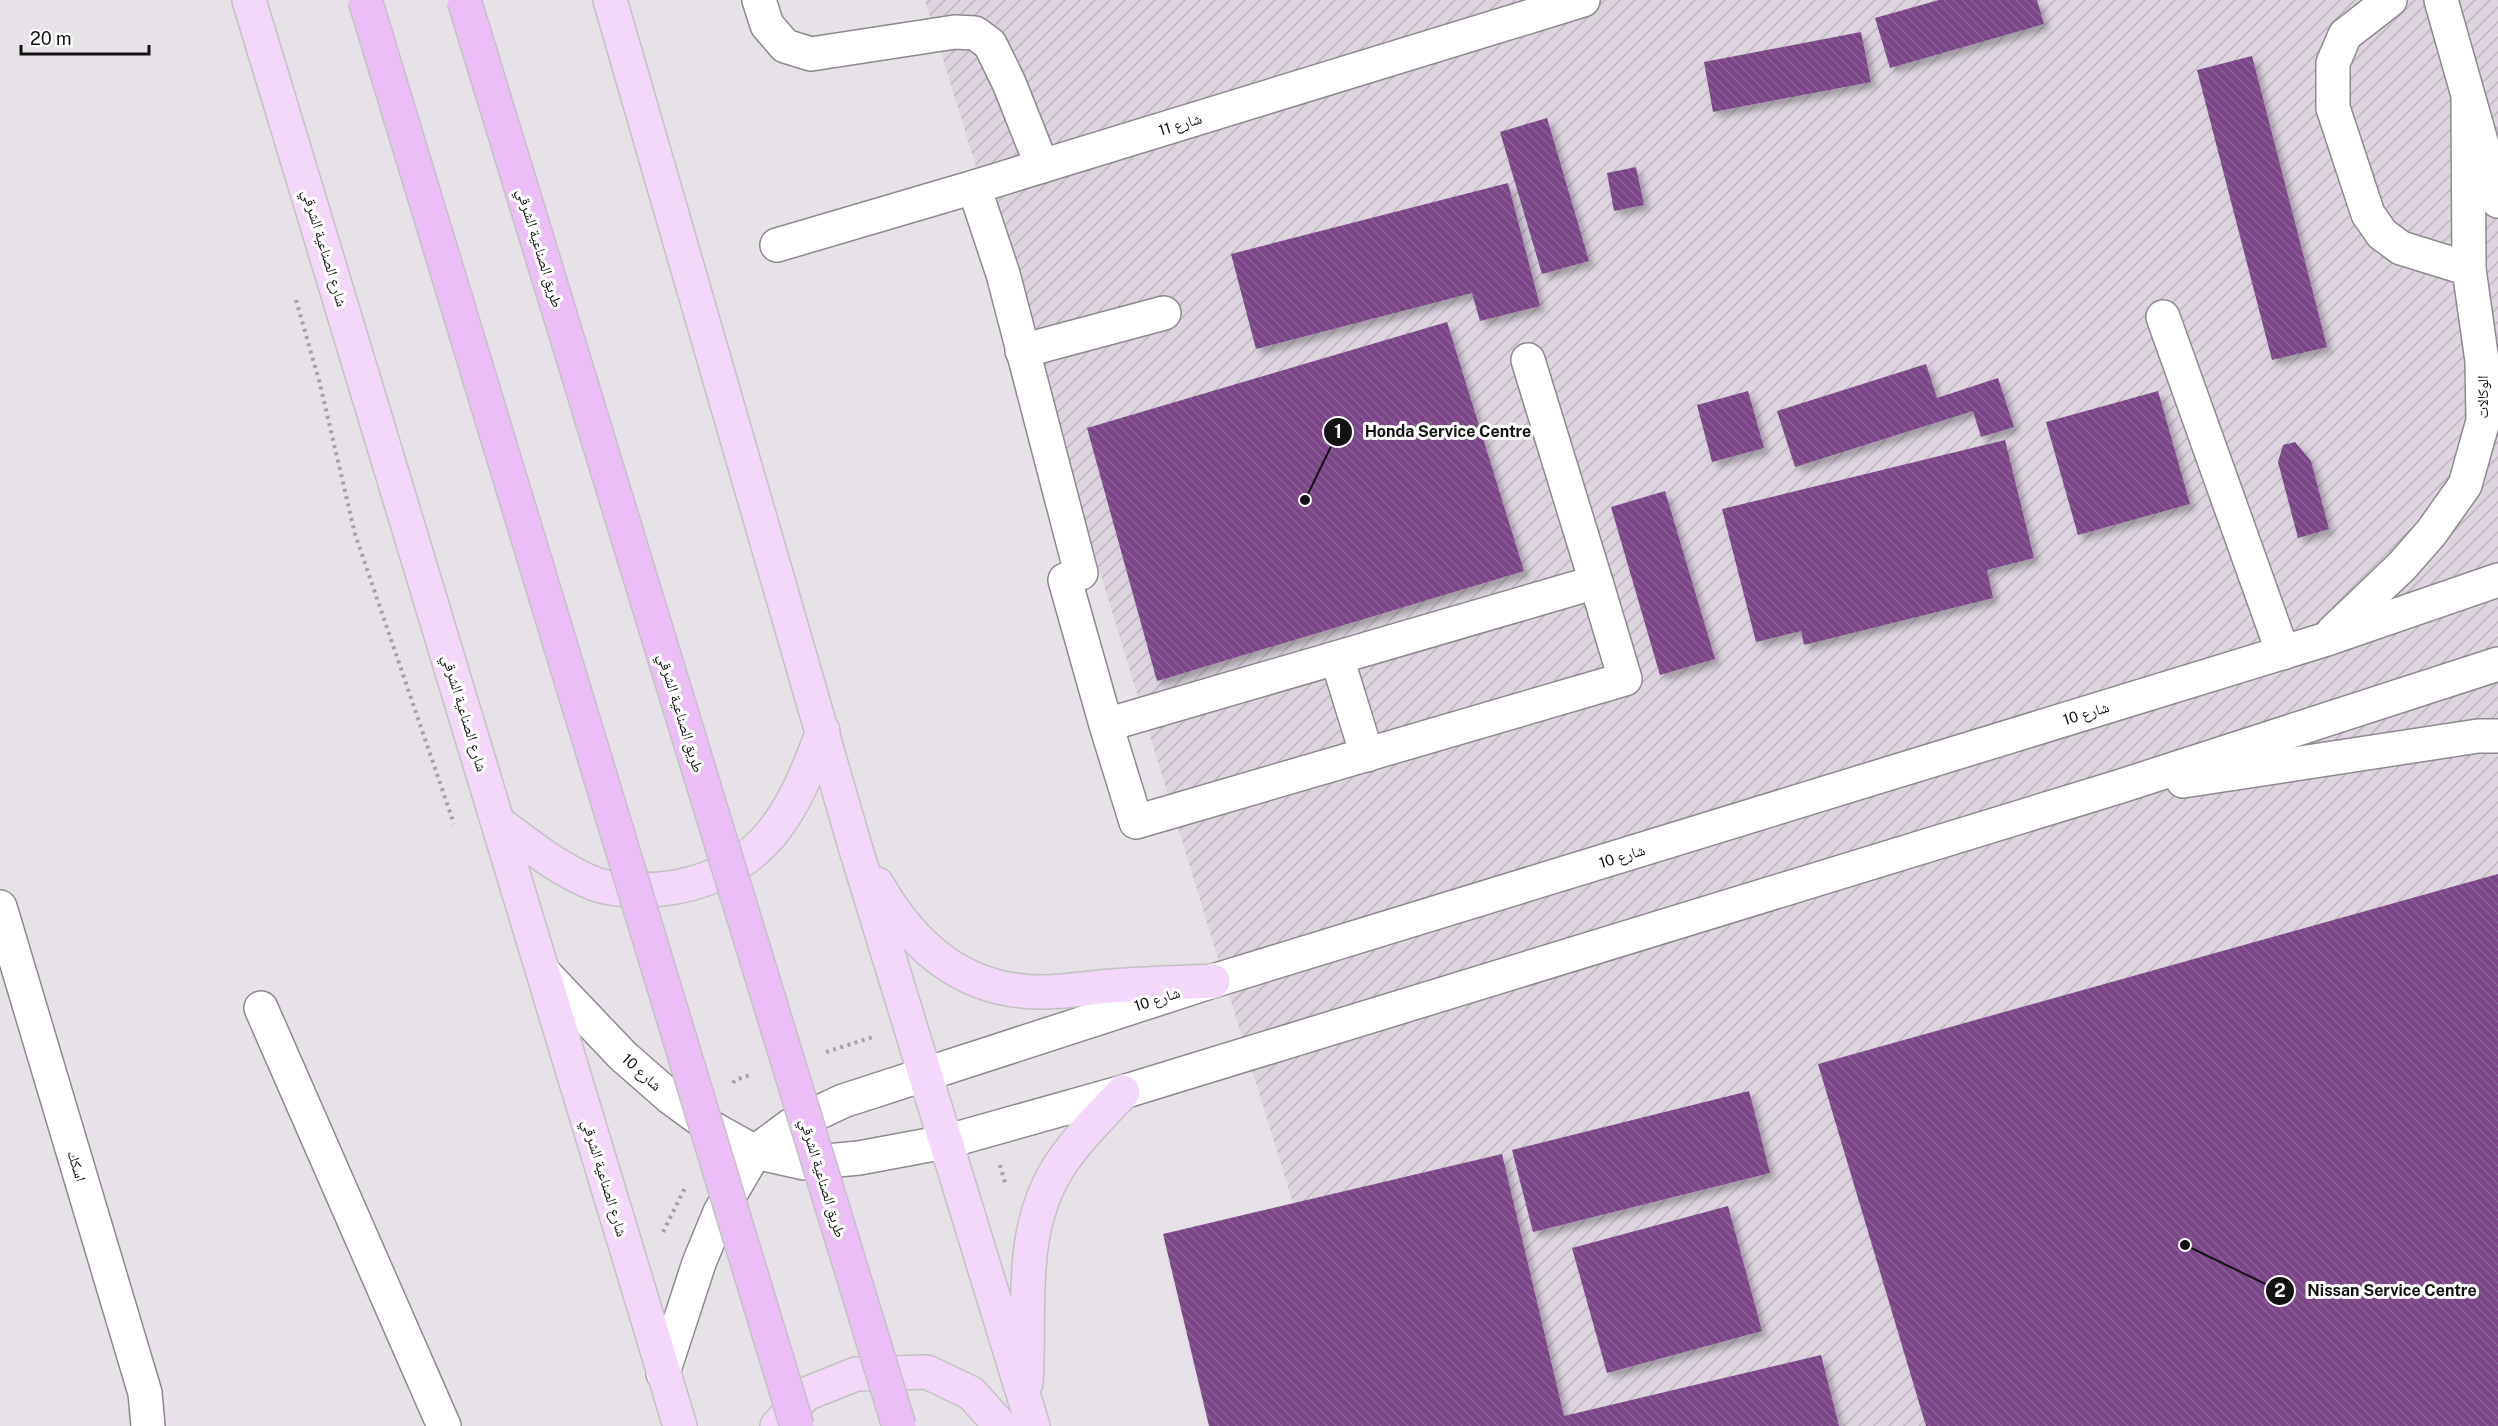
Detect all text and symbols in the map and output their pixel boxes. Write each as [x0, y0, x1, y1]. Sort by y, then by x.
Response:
scale bar [21, 18, 148, 56]
text: 20 m [30, 28, 72, 49]
street label: شارع 11 [1156, 109, 1204, 141]
street label: طريق الصناعية الشرقي [510, 186, 566, 311]
street label: شارع الصناعية الشرقي [295, 187, 351, 310]
street label: الوكالات [2474, 375, 2492, 419]
callout: Honda Service Centre [1323, 415, 1544, 449]
text: 1 [1334, 421, 1342, 442]
text: Honda Service Centre [1365, 422, 1531, 441]
street label: طريق الصناعية الشرقي [651, 651, 707, 776]
street label: شارع الصناعية الشرقي [435, 652, 491, 775]
street label: شارع 10 [2061, 698, 2112, 730]
street label: شارع 10 [1597, 841, 1648, 873]
street label: شارع 10 [1132, 984, 1183, 1016]
street label: شارع 10 [617, 1050, 665, 1096]
street label: طريق الصناعية الشرقي [793, 1116, 849, 1241]
street label: شارع الصناعية الشرقي [575, 1117, 631, 1240]
street label: اسكك [64, 1149, 90, 1183]
callout: Nissan Service Centre [2265, 1274, 2489, 1308]
text: 2 [2274, 1280, 2286, 1301]
text: Nissan Service Centre [2307, 1281, 2477, 1300]

